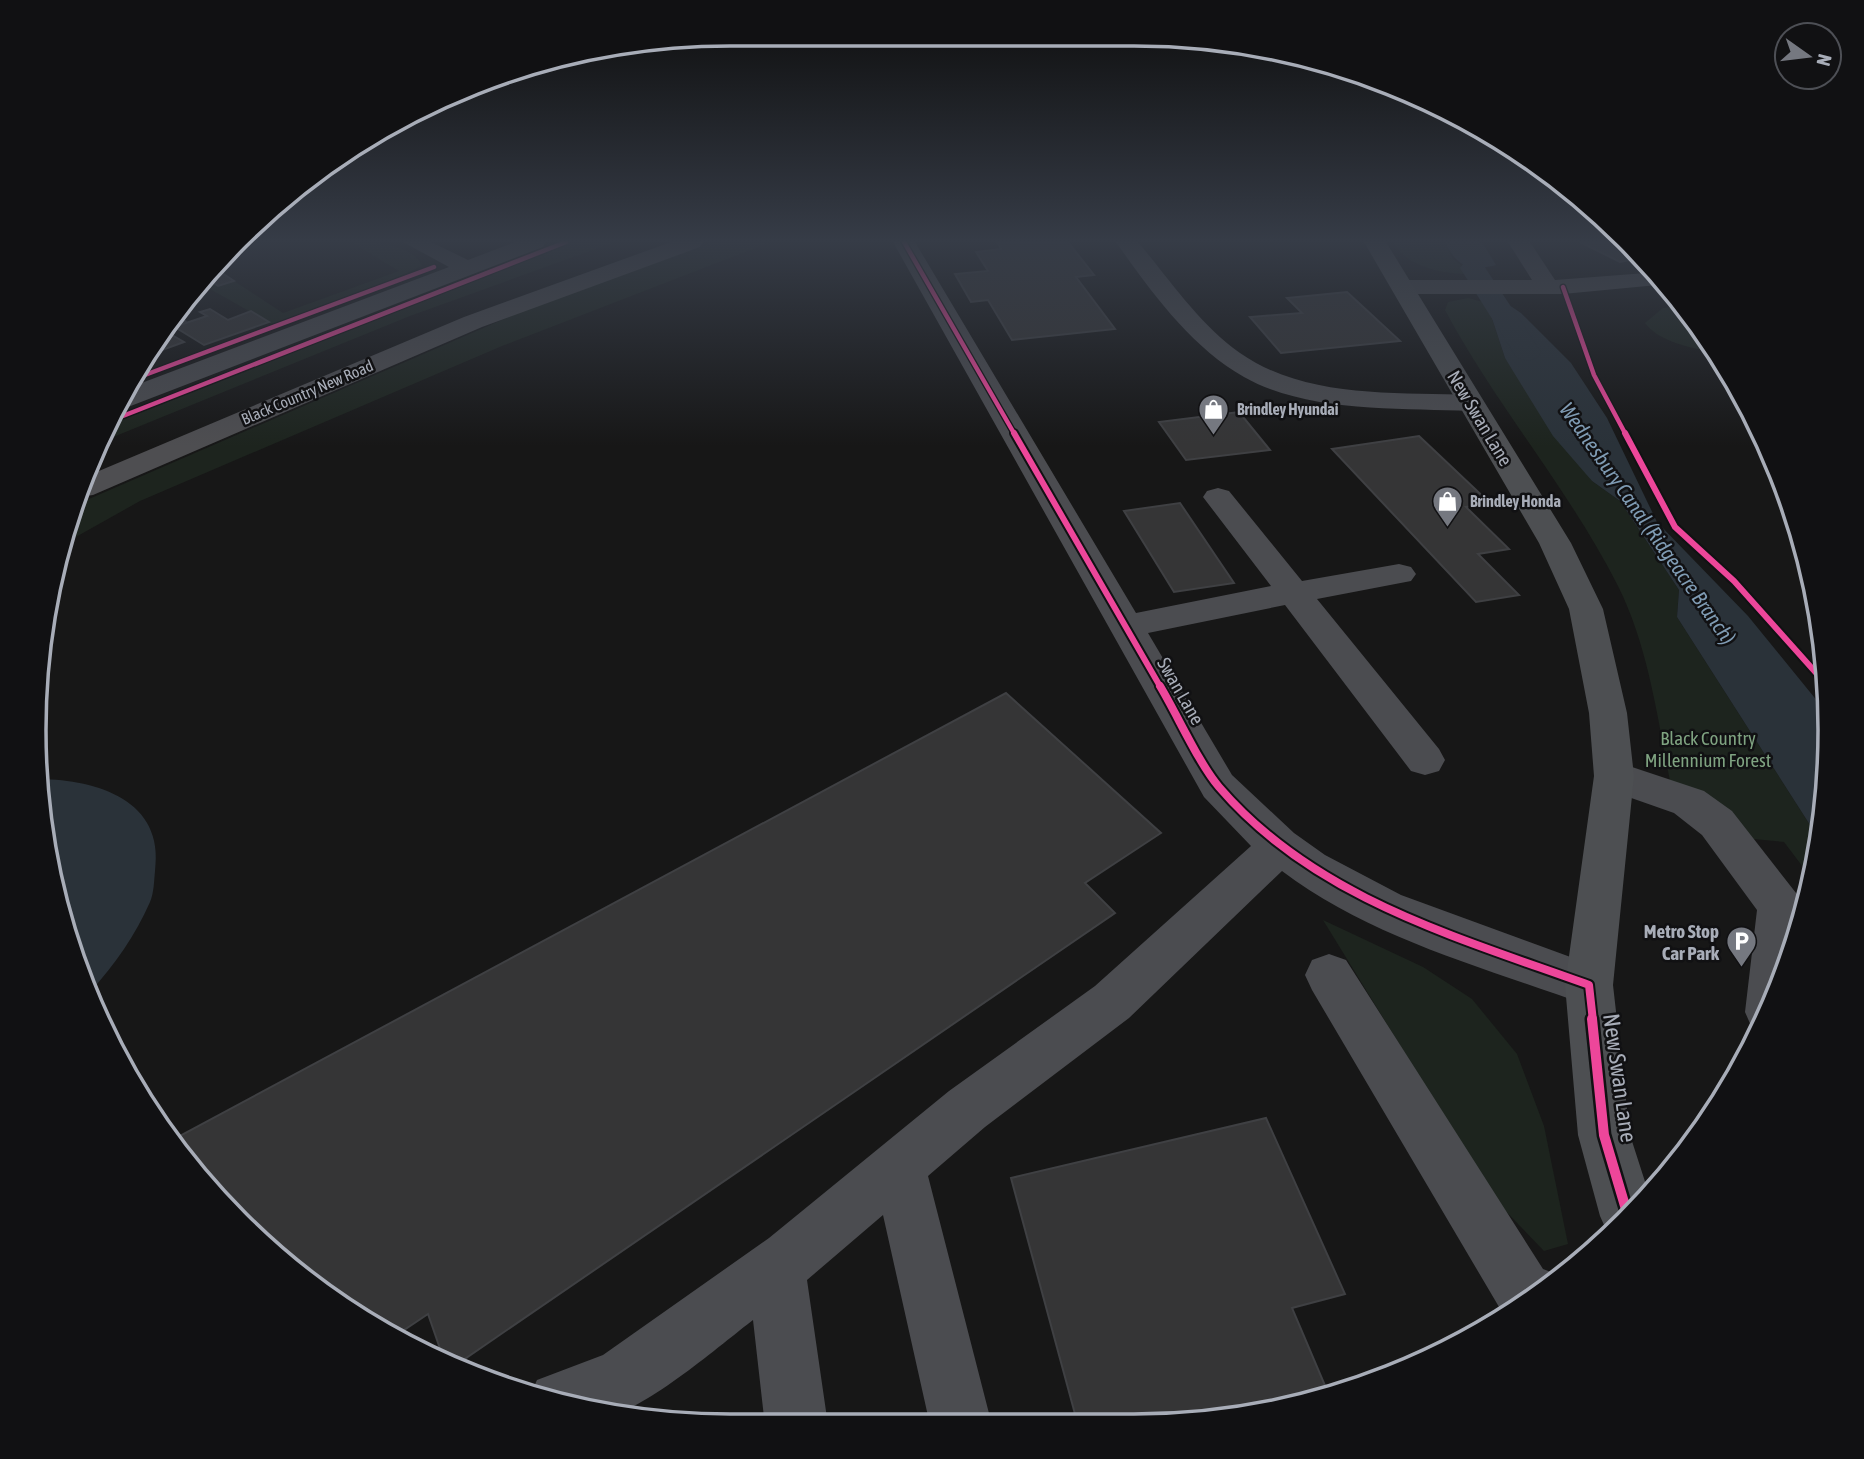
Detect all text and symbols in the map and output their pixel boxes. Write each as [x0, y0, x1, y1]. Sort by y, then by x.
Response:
north arrow [1773, 21, 1843, 91]
text: N [1812, 52, 1837, 68]
street label: Black Country New Road [238, 356, 376, 429]
street label: New Swan Lane [1443, 366, 1517, 470]
shop icon: Brindley Hyundai [1197, 392, 1231, 436]
water label: Wednesbury Canal (Ridgeacre Branch) [1555, 398, 1741, 648]
place label: Brindley Hyundai [1237, 400, 1339, 418]
shop icon: Brindley Honda [1430, 484, 1464, 528]
place label: Brindley Honda [1470, 492, 1561, 510]
street label: Swan Lane [1153, 654, 1209, 728]
park label: Black Country Millennium Forest [1645, 727, 1771, 771]
place label: Metro Stop Car Park [1644, 920, 1720, 964]
parking icon: Metro Stop Car Park [1725, 925, 1759, 969]
street label: New Swan Lane [1598, 1012, 1642, 1144]

